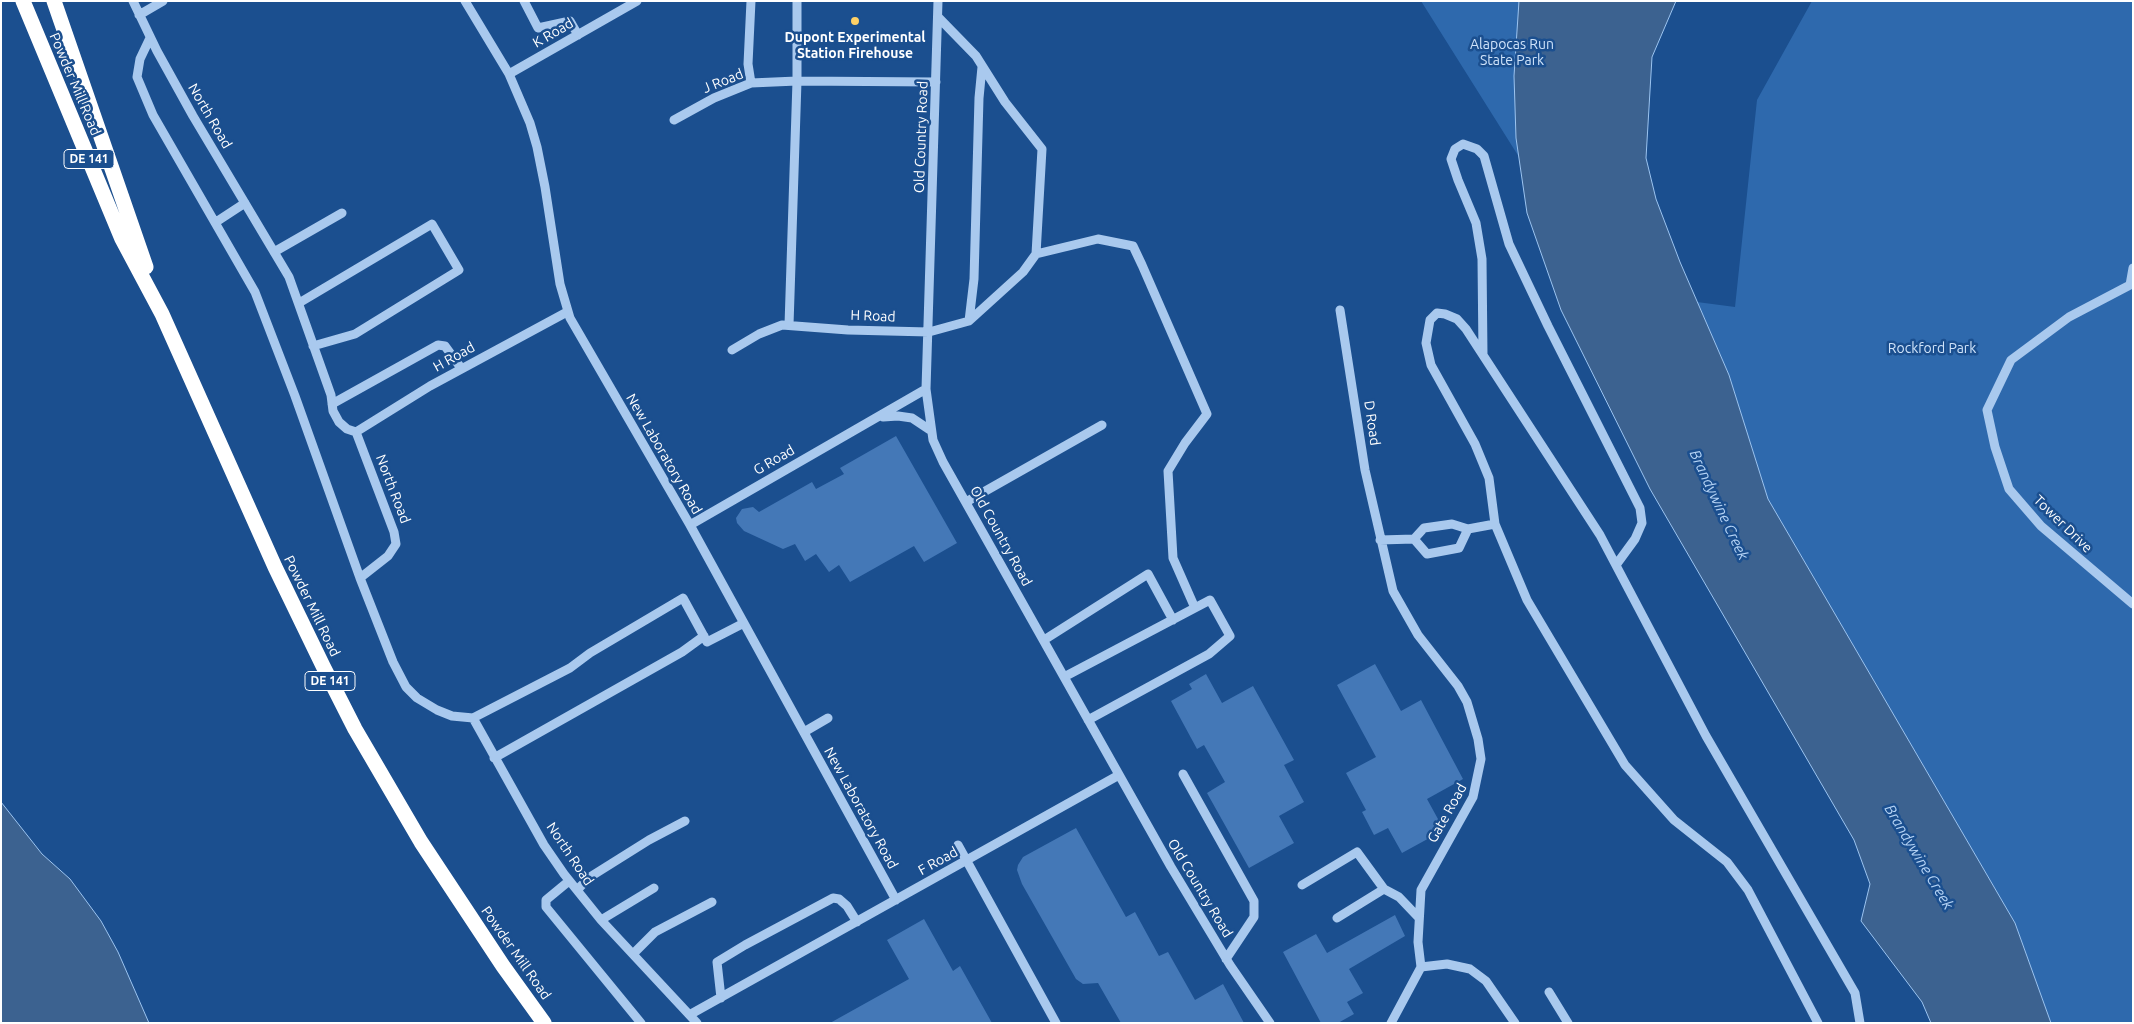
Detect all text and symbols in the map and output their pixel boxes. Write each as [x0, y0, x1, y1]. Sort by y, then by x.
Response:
street label: K Road [530, 15, 576, 51]
marker: Dupont Experimental Station Firehouse [849, 15, 861, 27]
place label: Dupont Experimental Station Firehouse [784, 29, 926, 62]
street label: Powder Mill Road [46, 30, 104, 138]
park label: Alapocas Run State Park [1470, 36, 1554, 68]
street label: J Road [700, 65, 746, 97]
street label: North Road [185, 80, 235, 152]
street label: Old Country Road [911, 81, 931, 193]
road number: DE 141 [64, 150, 114, 168]
street label: H Road [850, 307, 896, 325]
street label: H Road [430, 339, 478, 375]
park label: Rockford Park [1888, 340, 1976, 356]
street label: New Laboratory Road [623, 391, 705, 517]
street label: D Road [1361, 399, 1383, 447]
street label: G Road [750, 442, 798, 478]
water label: Brandywine Creek [1686, 447, 1752, 563]
street label: North Road [372, 452, 414, 526]
street label: Old Country Road [967, 483, 1035, 589]
street label: Tower Drive [2030, 492, 2096, 556]
street label: Powder Mill Road [280, 553, 344, 659]
road number: DE 141 [305, 671, 355, 690]
street label: New Laboratory Road [821, 744, 901, 872]
street label: Gate Road [1424, 780, 1470, 846]
water label: Brandywine Creek [1880, 801, 1958, 913]
street label: North Road [543, 819, 597, 889]
street label: Old Country Road [1164, 836, 1236, 940]
street label: F Road [915, 843, 961, 879]
street label: Powder Mill Road [478, 903, 554, 1003]

